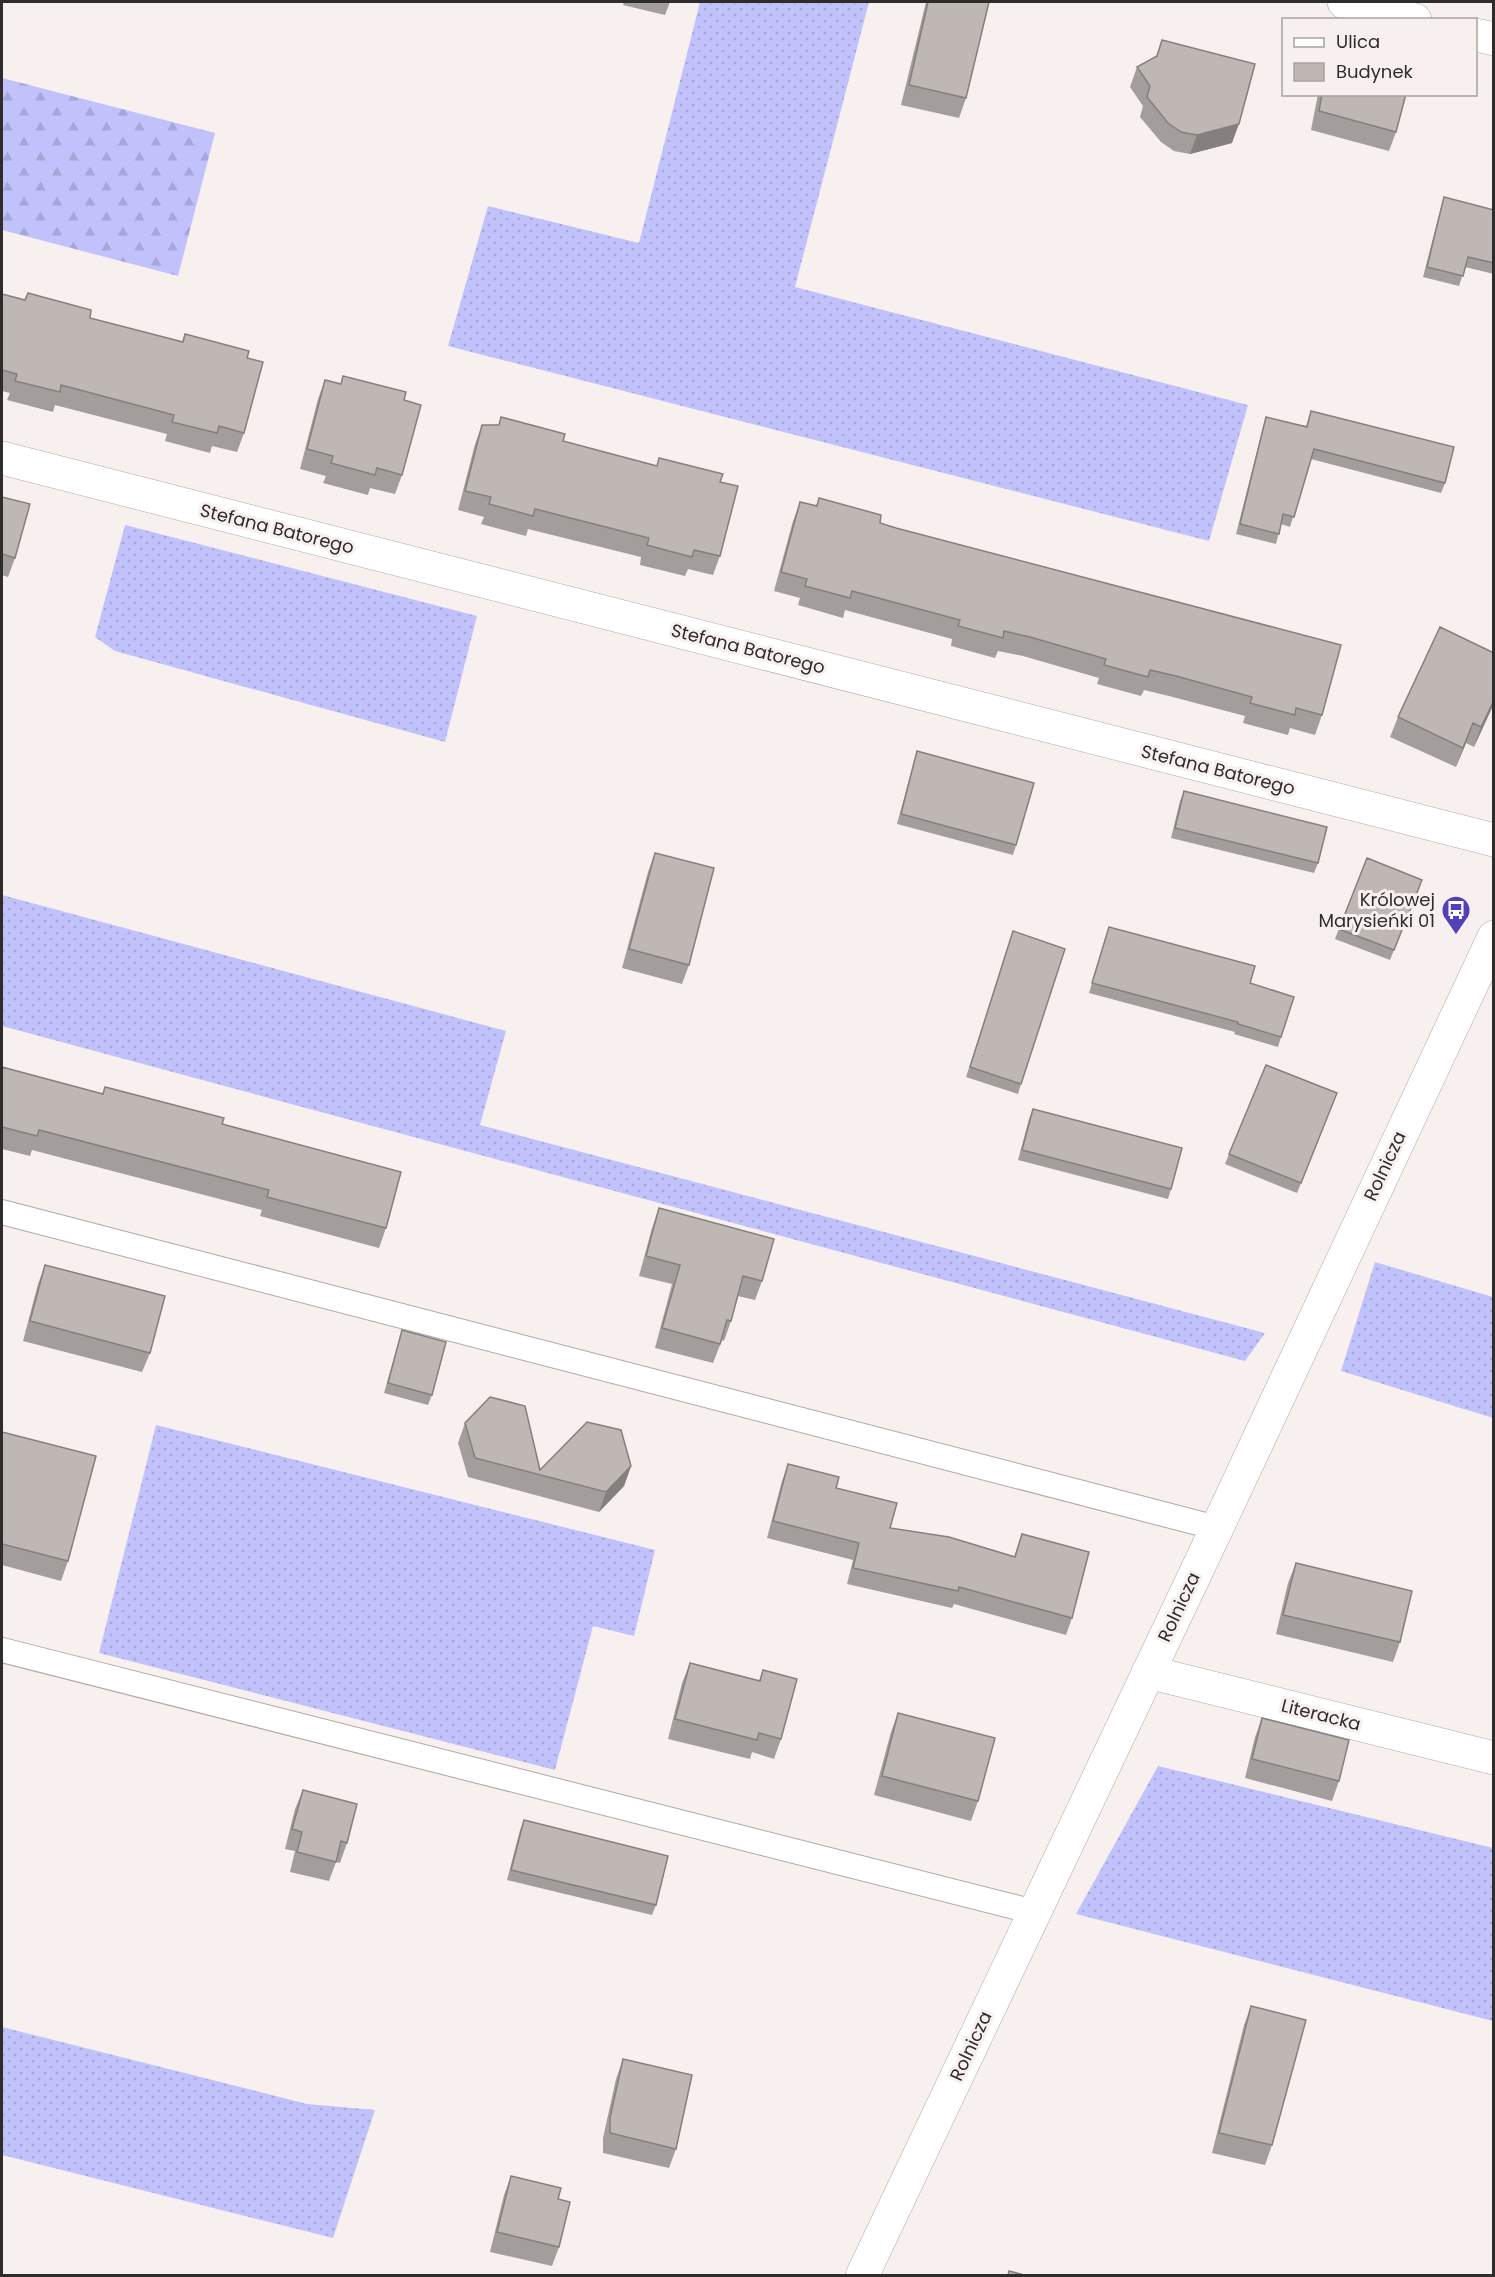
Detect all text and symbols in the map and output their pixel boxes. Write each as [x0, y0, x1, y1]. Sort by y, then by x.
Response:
legend [1282, 18, 1477, 96]
text: Ulica [1336, 29, 1380, 54]
text: Budynek [1336, 59, 1414, 84]
street label: Stefana Batorego [198, 497, 357, 560]
street label: Stefana Batorego [669, 617, 828, 680]
street label: Stefana Batorego [1139, 738, 1298, 801]
place label: Królowej Marysieńki 01 [1318, 887, 1435, 933]
bus stop icon: Królowej Marysieńki 01 [1440, 894, 1472, 936]
street label: Rolnicza [1358, 1127, 1412, 1205]
street label: Rolnicza [1152, 1568, 1206, 1646]
street label: Literacka [1279, 1693, 1364, 1736]
street label: Rolnicza [944, 2007, 998, 2085]

